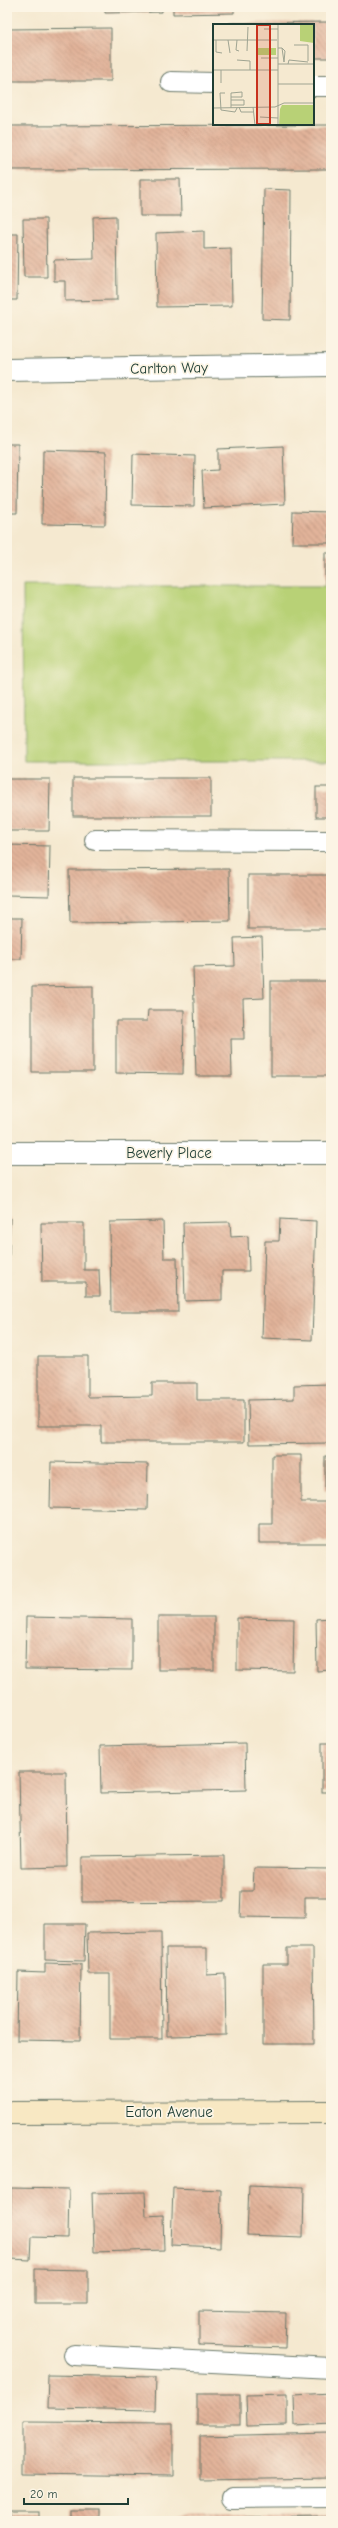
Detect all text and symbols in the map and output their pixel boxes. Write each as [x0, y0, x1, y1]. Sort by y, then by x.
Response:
inset map [213, 24, 314, 125]
street label: Carlton Way [130, 358, 208, 378]
street label: Beverly Place [126, 1144, 212, 1162]
street label: Eaton Avenue [125, 2103, 213, 2121]
scale bar [24, 2480, 128, 2506]
text: 20 m [30, 2487, 58, 2501]

